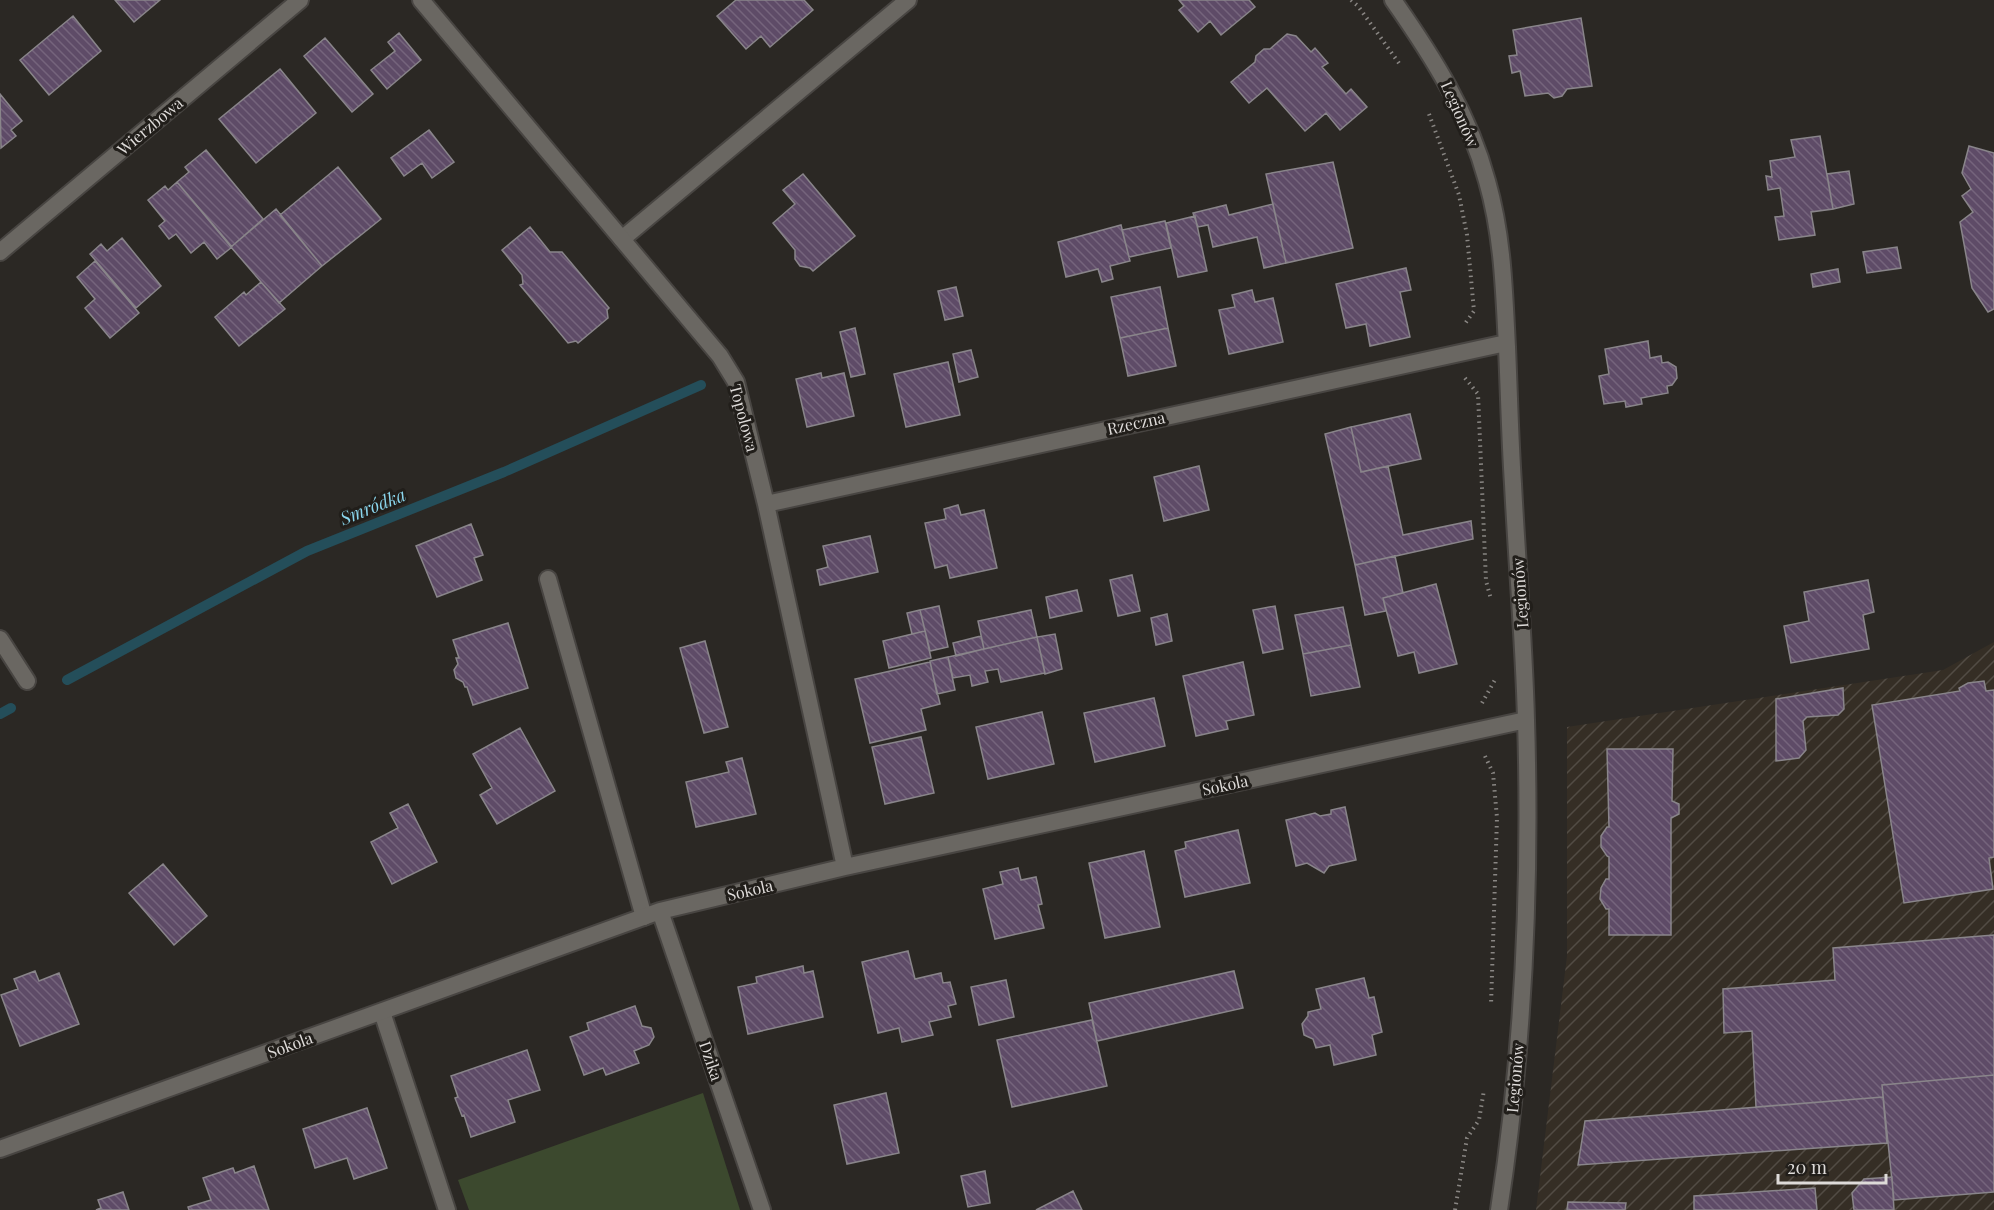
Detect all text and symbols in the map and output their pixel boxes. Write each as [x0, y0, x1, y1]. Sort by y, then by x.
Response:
street label: Legionów [1437, 78, 1485, 151]
street label: Wierzbowa [112, 92, 187, 160]
street label: Topolowa [725, 382, 764, 454]
street label: Rzeczna [1105, 406, 1167, 439]
water label: Smródka [335, 482, 409, 531]
street label: Legionów [1507, 557, 1532, 629]
street label: Sokola [1200, 769, 1250, 800]
street label: Sokola [725, 874, 775, 905]
street label: Sokola [264, 1027, 315, 1062]
street label: Dzika [695, 1038, 728, 1083]
street label: Legionów [1501, 1042, 1528, 1114]
scale bar [1778, 1147, 1886, 1185]
text: 20 m [1787, 1155, 1827, 1179]

